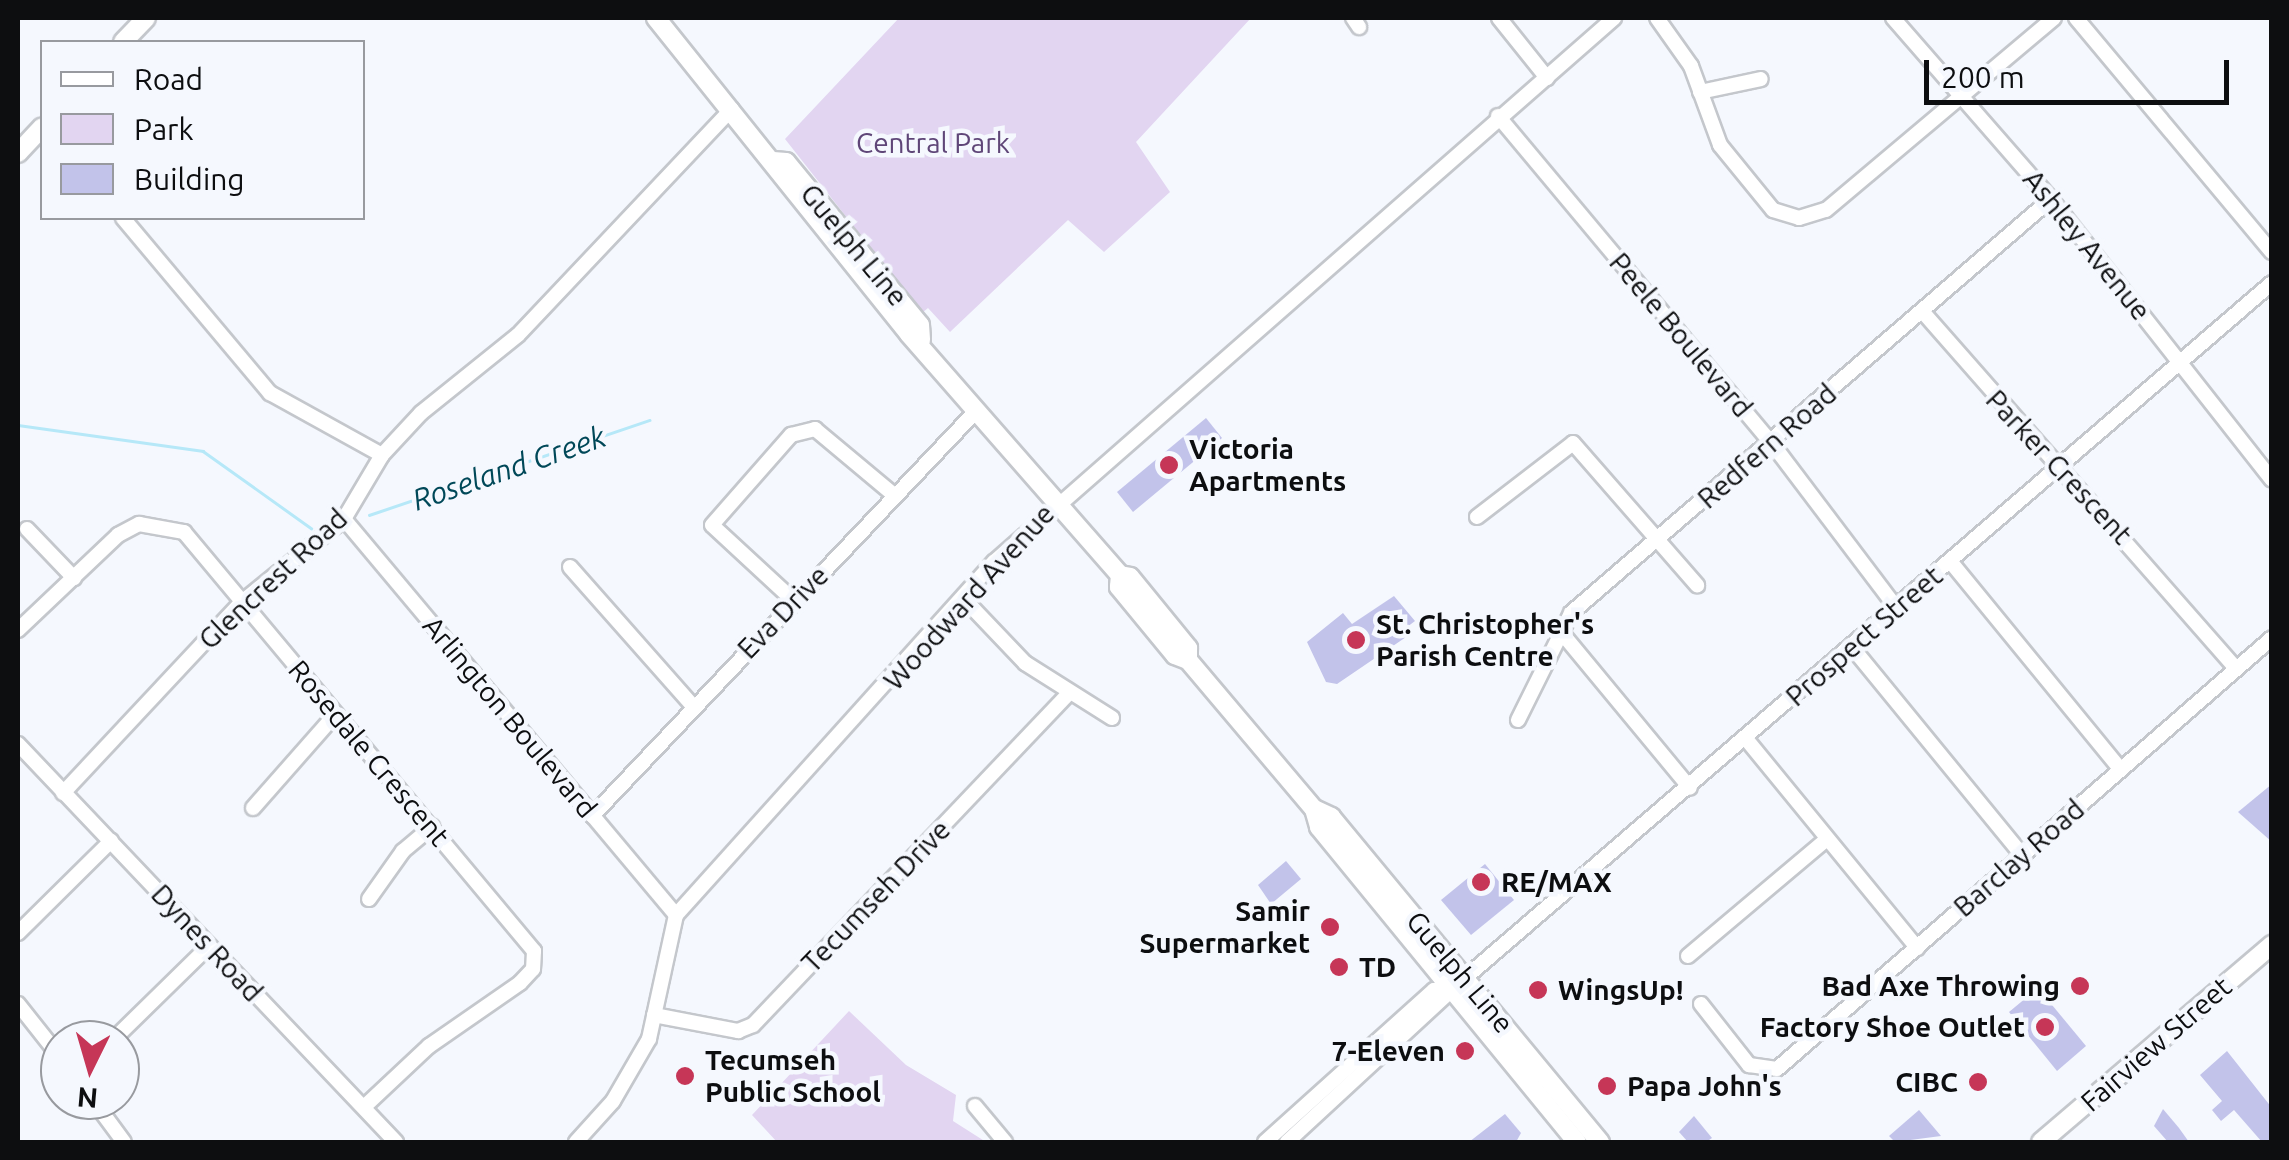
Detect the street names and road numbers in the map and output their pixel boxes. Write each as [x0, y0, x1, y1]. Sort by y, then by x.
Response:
street label: Ashley Avenue [2016, 163, 2158, 327]
street label: Guelph Line [793, 177, 915, 313]
street label: Peele Boulevard [1602, 246, 1760, 424]
street label: Redfern Road [1691, 377, 1843, 515]
street label: Parker Crescent [1979, 383, 2139, 551]
street label: Woodward Avenue [877, 497, 1061, 697]
street label: Glencrest Road [192, 502, 354, 656]
street label: Eva Drive [731, 559, 835, 665]
street label: Prospect Street [1779, 559, 1949, 713]
street label: Arlington Boulevard [416, 609, 604, 825]
street label: Rosedale Crescent [282, 653, 456, 853]
street label: Barclay Road [1947, 792, 2091, 924]
street label: Tecumseh Drive [795, 813, 957, 979]
street label: Dynes Road [144, 877, 270, 1009]
street label: Guelph Line [1399, 904, 1521, 1040]
street label: Fairview Street [2074, 970, 2238, 1118]

